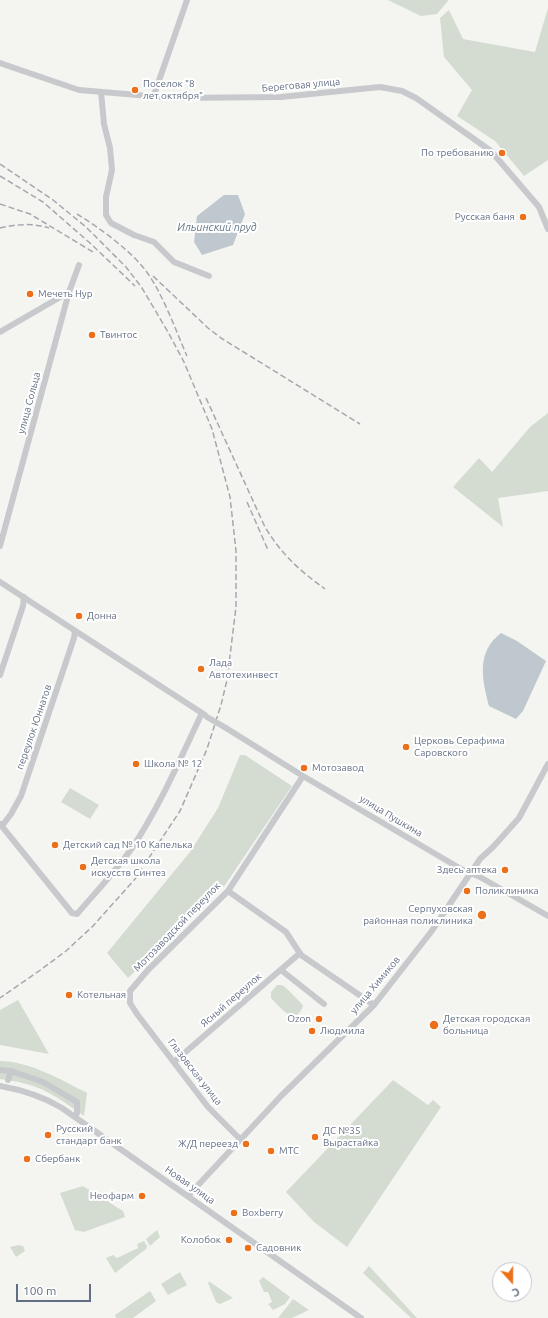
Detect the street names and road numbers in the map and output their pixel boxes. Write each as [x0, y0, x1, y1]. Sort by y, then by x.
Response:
street label: Береговая улица [261, 76, 341, 94]
street label: улица Сольца [15, 371, 43, 435]
street label: переулок Юннатов [14, 683, 54, 771]
street label: улица Пушкина [357, 792, 425, 840]
street label: Мотозаводской переулок [131, 880, 223, 974]
street label: улица Химиков [348, 954, 402, 1016]
street label: Ясный переулок [198, 970, 264, 1030]
street label: Глазовская улица [165, 1036, 225, 1108]
street label: Новая улица [163, 1163, 217, 1207]

